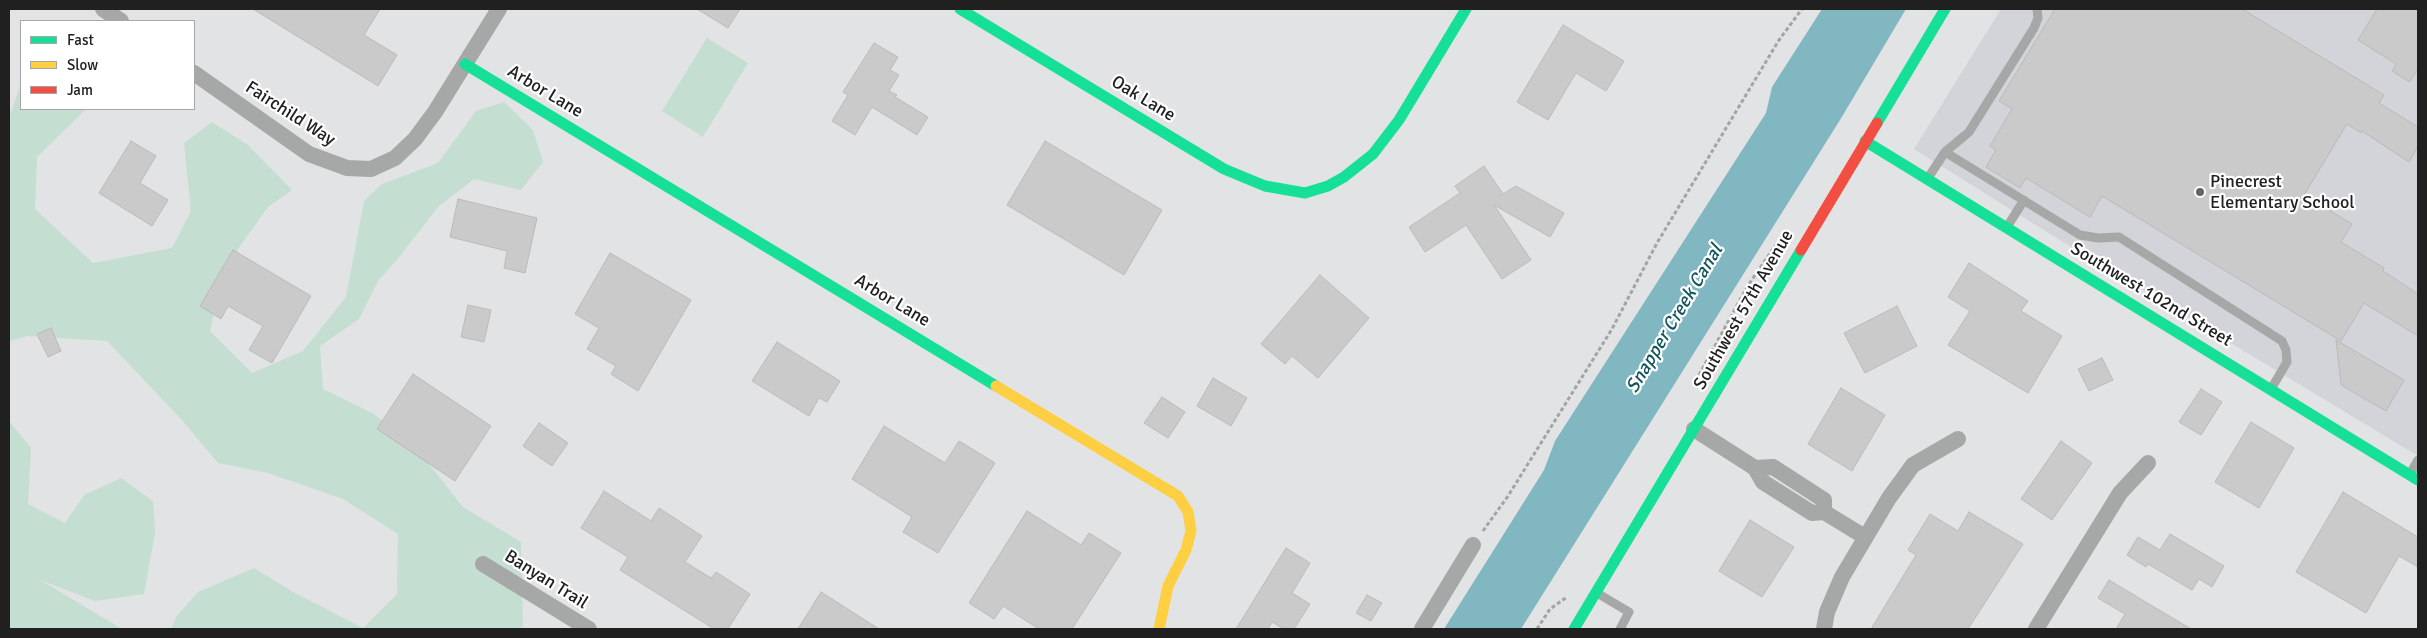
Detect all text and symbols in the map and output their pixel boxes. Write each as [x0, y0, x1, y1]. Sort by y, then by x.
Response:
legend [20, 20, 195, 110]
text: Fast [67, 31, 94, 49]
text: Slow [67, 56, 98, 74]
street label: Arbor Lane [503, 61, 587, 123]
street label: Oak Lane [1107, 71, 1179, 127]
street label: Fairchild Way [241, 77, 339, 151]
text: Jam [67, 81, 93, 99]
place label: Pinecrest Elementary School [2210, 171, 2355, 213]
marker: Pinecrest Elementary School [2194, 186, 2206, 198]
street label: Southwest 57th Avenue [1689, 226, 1799, 394]
street label: Southwest 102nd Street [2066, 238, 2236, 352]
water label: Snapper Creek Canal [1622, 241, 1728, 397]
street label: Arbor Lane [850, 270, 934, 332]
street label: Banyan Trail [500, 546, 592, 614]

